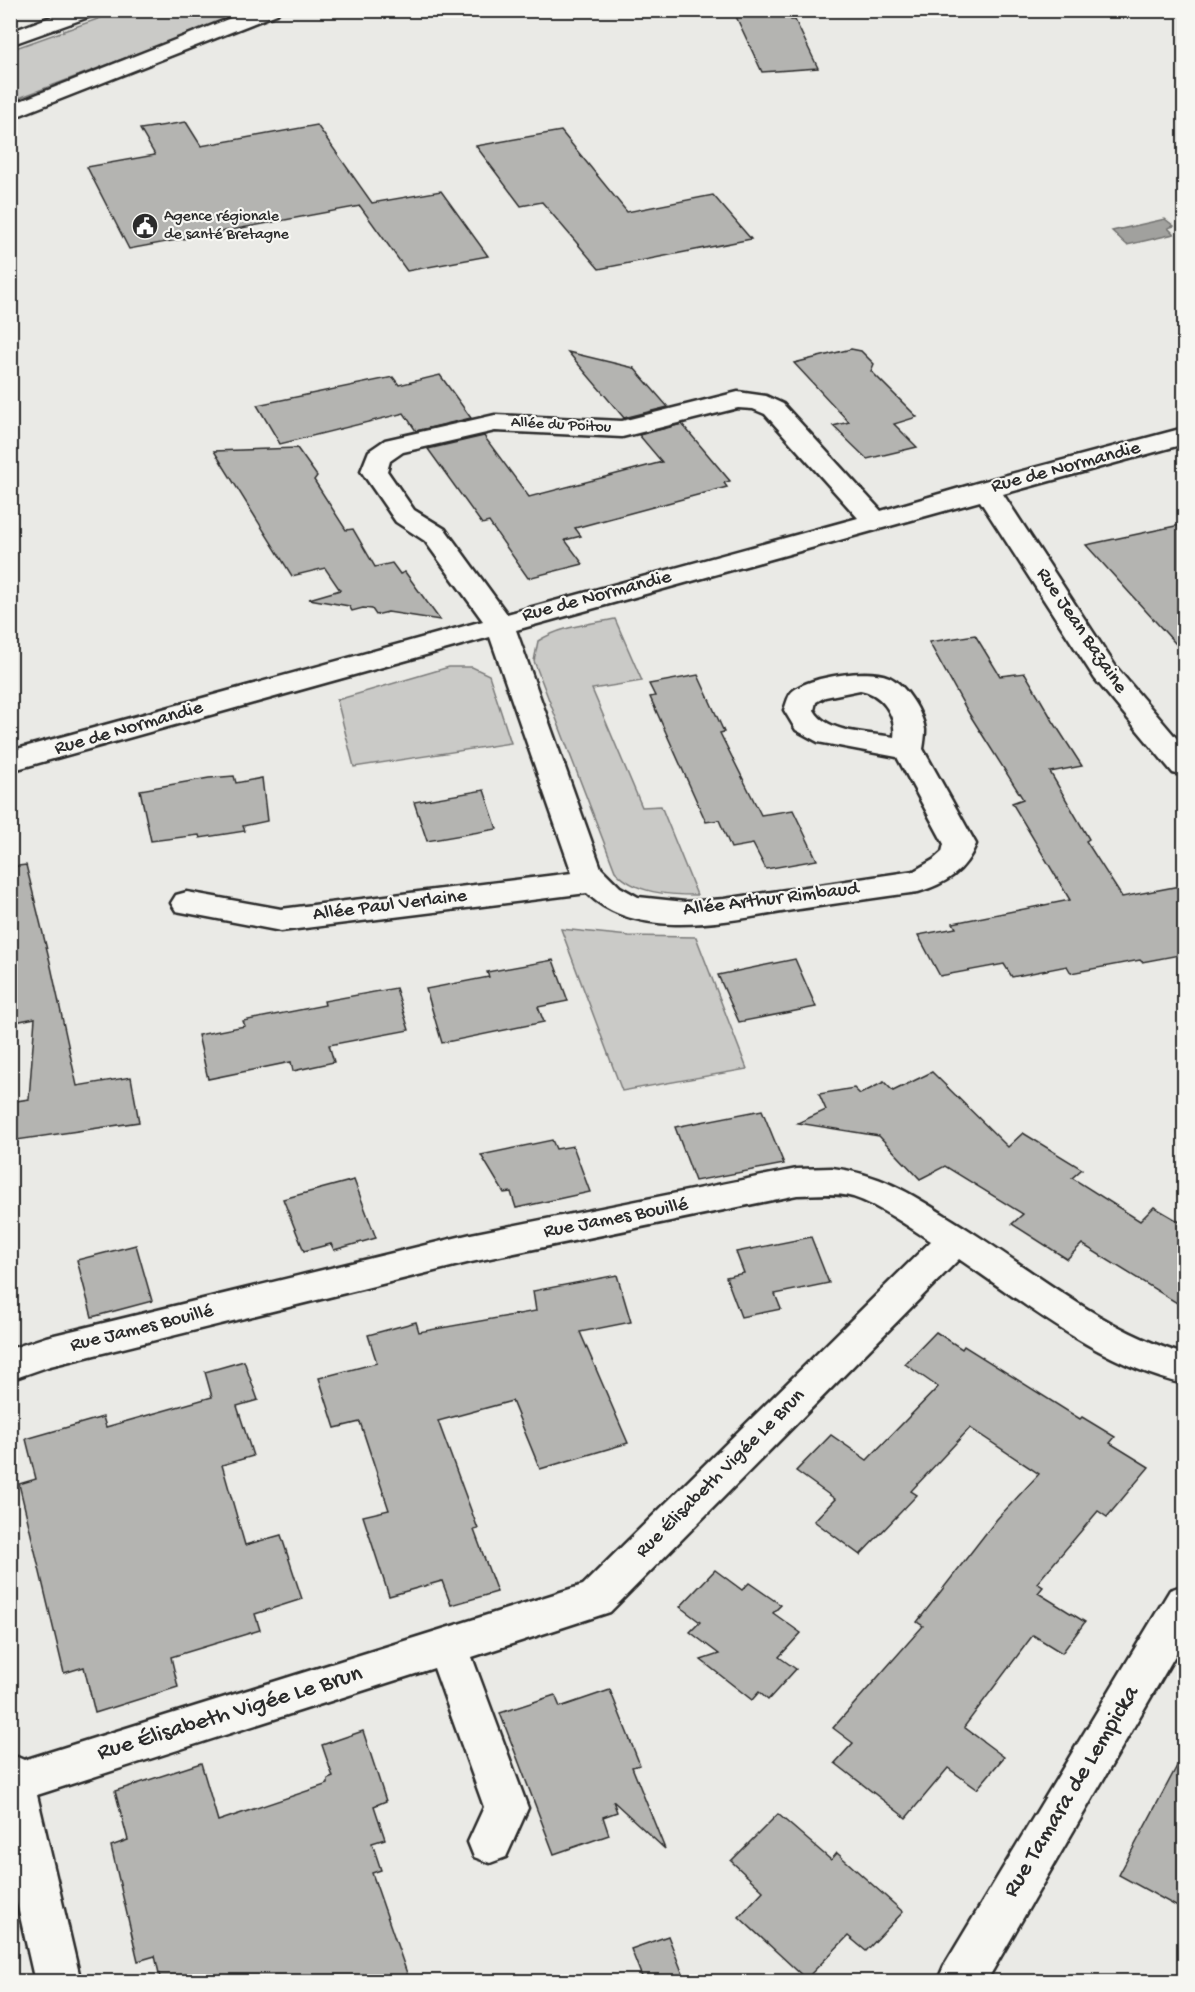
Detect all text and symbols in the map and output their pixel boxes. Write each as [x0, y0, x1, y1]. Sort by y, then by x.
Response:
place label: Agence régionale de santé Bretagne [164, 208, 290, 245]
public building icon: Agence régionale de santé Bretagne [130, 211, 160, 241]
street label: Allée du Poitou [510, 414, 612, 438]
street label: Rue de Normandie [989, 437, 1144, 499]
street label: Rue Jean Bazaine [1030, 564, 1132, 699]
street label: Rue de Normandie [520, 566, 675, 628]
street label: Rue de Normandie [52, 697, 207, 761]
street label: Allée Arthur Rimbaud [682, 878, 862, 922]
street label: Allée Paul Verlaine [312, 885, 469, 927]
street label: Rue James Bouillé [542, 1194, 691, 1244]
street label: Rue James Bouillé [68, 1300, 217, 1358]
street label: Rue Élisabeth Vigée Le Brun [631, 1384, 811, 1563]
street label: Rue Élisabeth Vigée Le Brun [94, 1660, 367, 1768]
street label: Rue Tamara de Lempicka [997, 1680, 1147, 1903]

